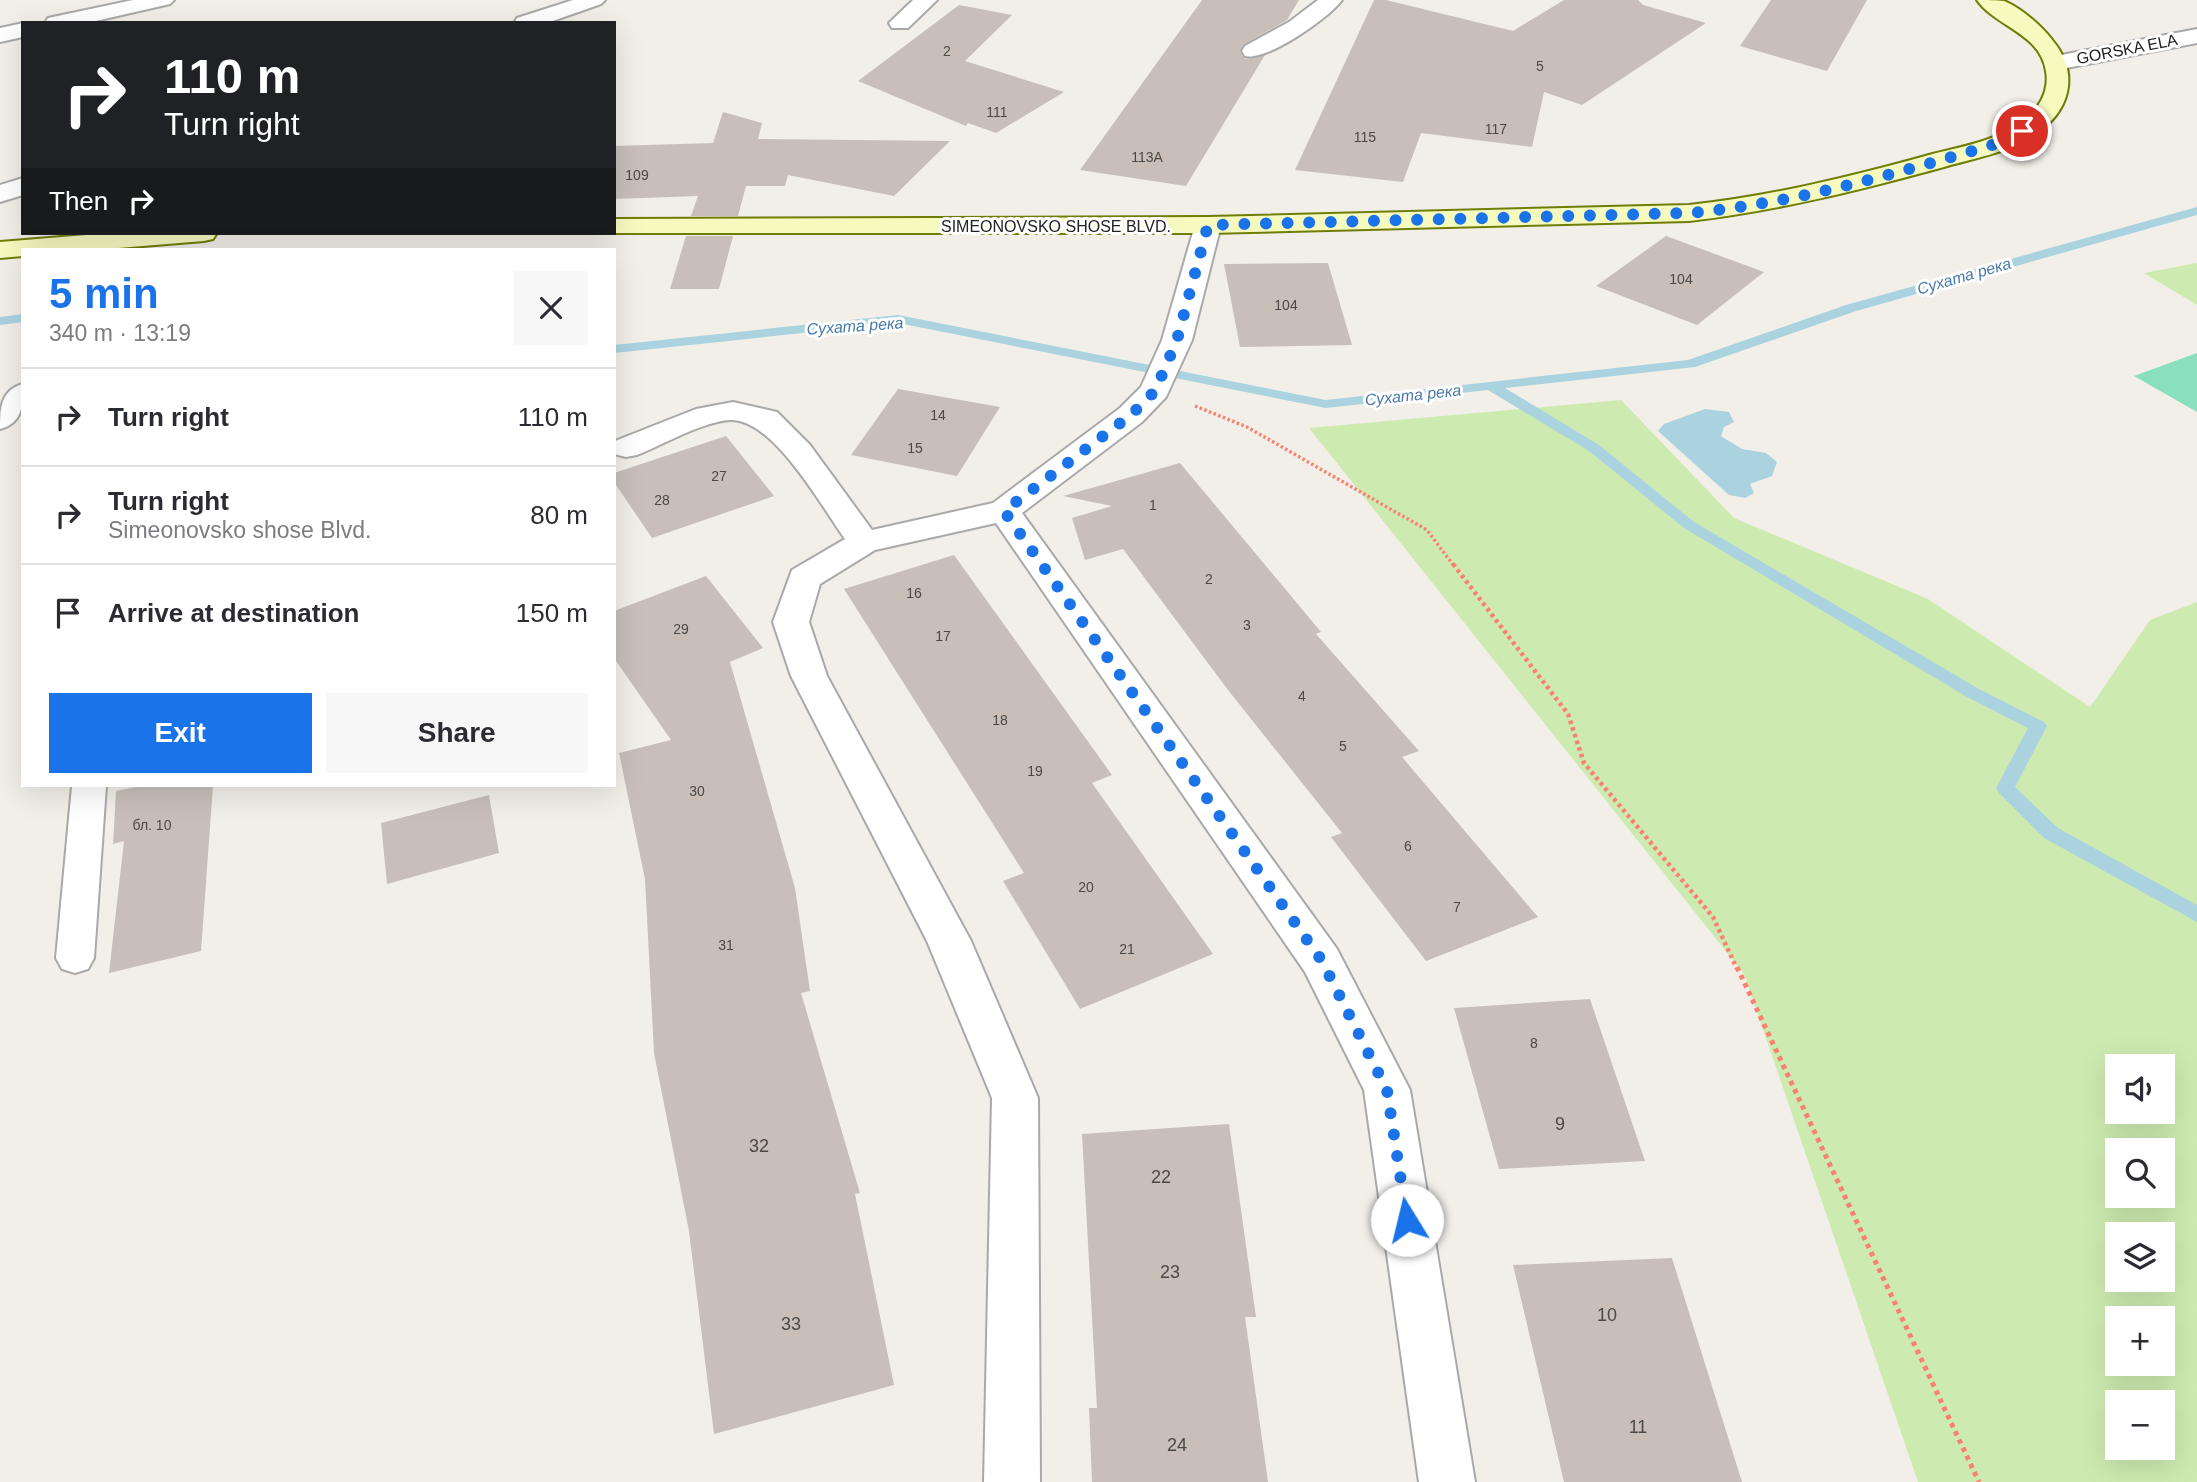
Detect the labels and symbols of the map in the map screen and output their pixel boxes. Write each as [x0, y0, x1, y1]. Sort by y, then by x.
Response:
street label: GORSKA ELA [2075, 31, 2179, 67]
house number: 2 [943, 43, 951, 59]
house number: 5 [1536, 58, 1544, 74]
pin [1992, 101, 2052, 161]
house number: 111 [986, 104, 1008, 120]
house number: 117 [1485, 121, 1507, 137]
house number: 115 [1354, 129, 1376, 145]
house number: 113А [1131, 149, 1163, 165]
house number: 109 [625, 167, 649, 183]
street label: SIMEONOVSKO SHOSE BLVD. [941, 218, 1171, 235]
water label: Сухата река [1915, 254, 2013, 298]
house number: 104 [1669, 271, 1693, 287]
house number: 104 [1274, 297, 1298, 313]
water label: Сухата река [806, 314, 904, 338]
water label: Сухата река [1364, 381, 1462, 409]
house number: 14 [930, 407, 946, 423]
house number: 15 [907, 440, 923, 456]
house number: 27 [711, 468, 727, 484]
house number: 28 [654, 492, 670, 508]
house number: 1 [1149, 497, 1157, 513]
house number: 2 [1205, 571, 1213, 587]
house number: 16 [906, 585, 922, 601]
house number: 3 [1243, 617, 1251, 633]
house number: 29 [673, 621, 689, 637]
house number: 17 [935, 628, 951, 644]
house number: 4 [1298, 688, 1306, 704]
house number: 18 [992, 712, 1008, 728]
house number: 5 [1339, 738, 1347, 754]
house number: 19 [1027, 763, 1043, 779]
house number: 30 [689, 783, 705, 799]
house number: бл. 10 [133, 817, 172, 833]
house number: 6 [1404, 838, 1412, 854]
house number: 20 [1078, 879, 1094, 895]
house number: 7 [1453, 899, 1461, 915]
house number: 31 [718, 937, 734, 953]
house number: 21 [1119, 941, 1135, 957]
house number: 8 [1530, 1035, 1538, 1051]
house number: 9 [1555, 1114, 1565, 1134]
house number: 32 [749, 1136, 769, 1156]
house number: 22 [1151, 1167, 1171, 1187]
position arrow [1370, 1183, 1444, 1257]
house number: 23 [1160, 1262, 1180, 1282]
house number: 10 [1597, 1305, 1617, 1325]
house number: 33 [781, 1314, 801, 1334]
house number: 11 [1629, 1417, 1647, 1437]
house number: 24 [1167, 1435, 1187, 1455]

